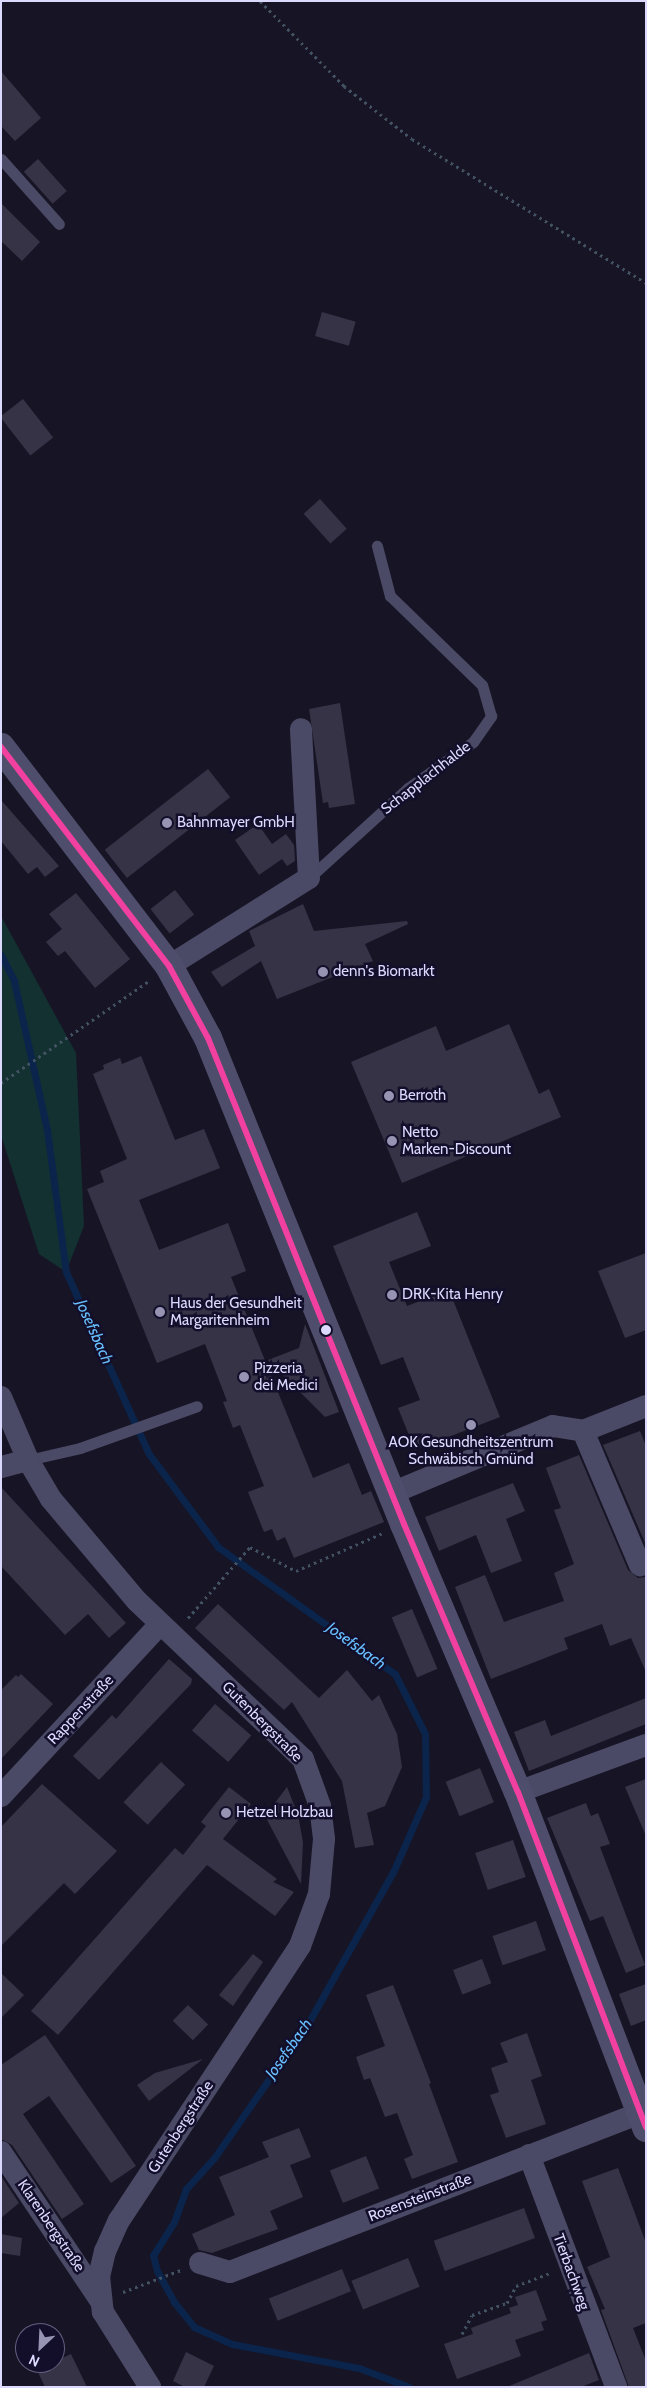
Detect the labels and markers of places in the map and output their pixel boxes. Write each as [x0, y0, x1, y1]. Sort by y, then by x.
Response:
place label: Bahnmayer GmbH [177, 814, 295, 832]
marker: Bahnmayer GmbH [161, 817, 173, 829]
place label: denn's Biomarkt [333, 963, 435, 981]
marker: denn's Biomarkt [317, 966, 329, 978]
place label: Berroth [399, 1087, 446, 1105]
marker: Berroth [383, 1090, 395, 1102]
place label: Netto Marken-Discount [402, 1123, 511, 1158]
marker: Netto Marken-Discount [386, 1135, 398, 1147]
place label: DRK-Kita Henry [402, 1286, 503, 1304]
marker: DRK-Kita Henry [386, 1289, 398, 1301]
place label: Haus der Gesundheit Margaritenheim [170, 1294, 302, 1329]
marker: Haus der Gesundheit Margaritenheim [154, 1306, 166, 1318]
unlabelled marker [321, 1325, 331, 1335]
place label: Pizzeria dei Medici [254, 1359, 318, 1394]
marker: Pizzeria dei Medici [238, 1371, 250, 1383]
marker: AOK Gesundheitszentrum Schwäbisch Gmünd [465, 1419, 477, 1431]
place label: AOK Gesundheitszentrum Schwäbisch Gmünd [389, 1433, 553, 1468]
place label: Hetzel Holzbau [236, 1804, 333, 1822]
marker: Hetzel Holzbau [220, 1807, 232, 1819]

